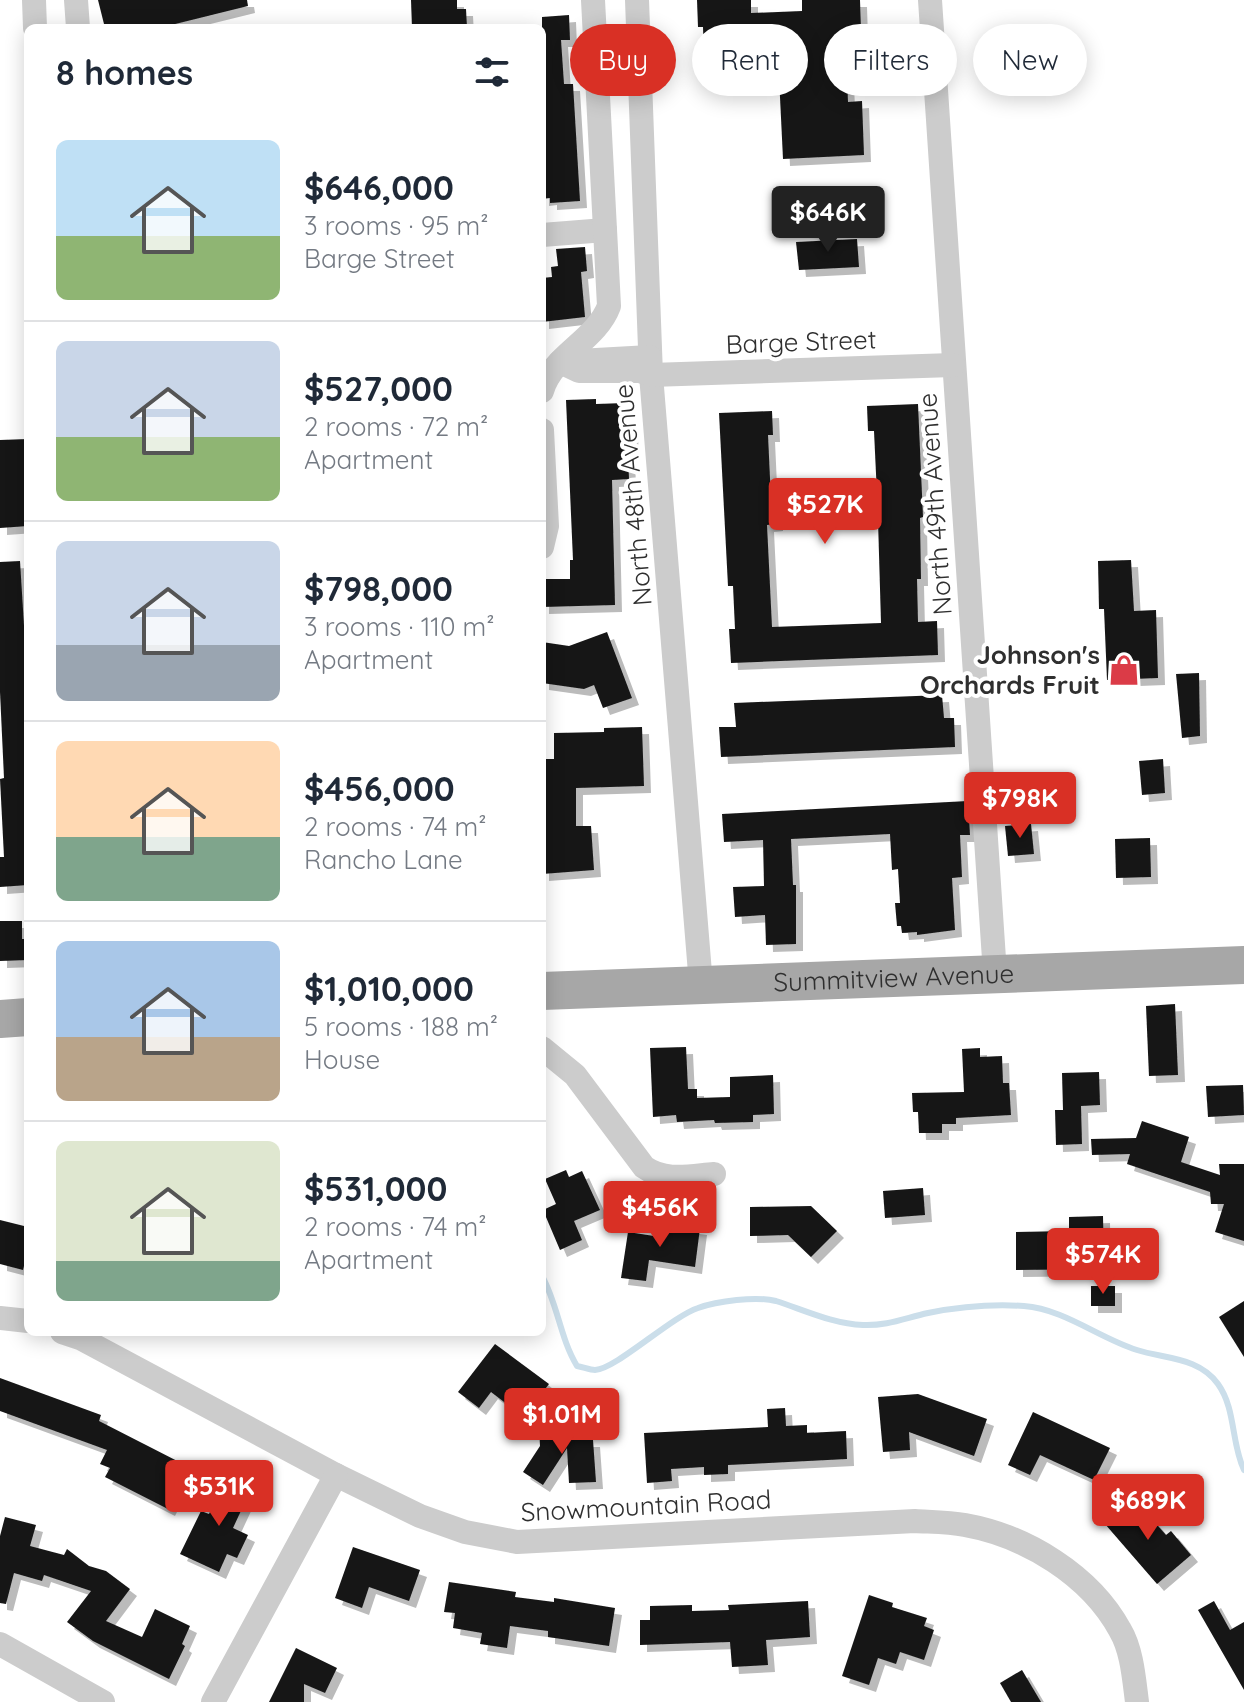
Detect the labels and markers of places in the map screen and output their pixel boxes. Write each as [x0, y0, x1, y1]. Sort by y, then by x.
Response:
pin: $646K [772, 186, 884, 254]
pin: $527K [769, 478, 881, 546]
place label: Johnson's Orchards Fruit [920, 638, 1100, 701]
shop icon: Johnson's Orchards Fruit [1107, 653, 1141, 687]
pin: $798K [964, 772, 1076, 840]
pin: $456K [604, 1181, 716, 1249]
pin: $574K [1047, 1228, 1159, 1296]
pin: $1.01M [497, 1388, 627, 1456]
pin: $531K [163, 1460, 275, 1528]
pin: $689K [1092, 1474, 1204, 1542]

